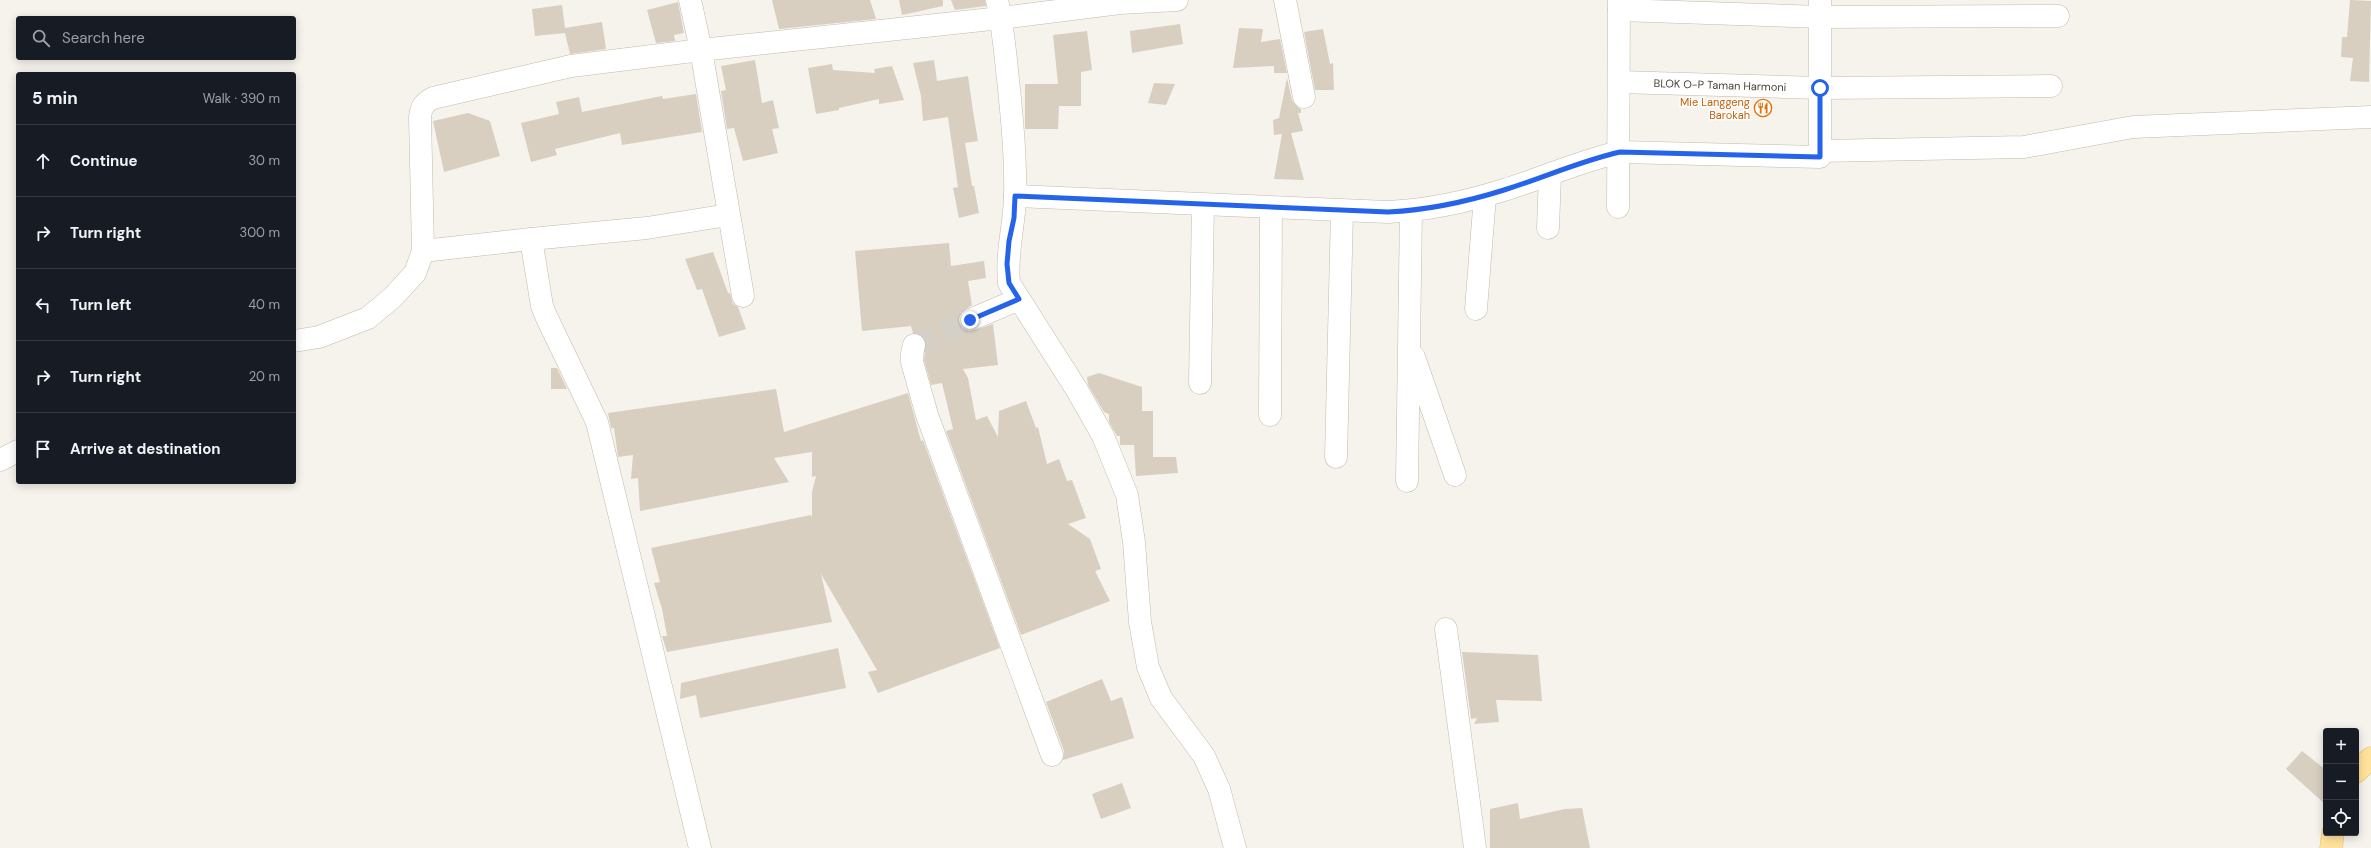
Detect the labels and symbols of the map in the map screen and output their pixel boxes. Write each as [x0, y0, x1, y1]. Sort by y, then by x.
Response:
street label: BLOK O-P Taman Harmoni [1653, 76, 1786, 94]
route start [1811, 79, 1829, 97]
place label: Mie Langgeng Barokah [1680, 95, 1750, 122]
restaurant icon: Mie Langgeng Barokah [1753, 98, 1773, 118]
route end [961, 311, 979, 329]

